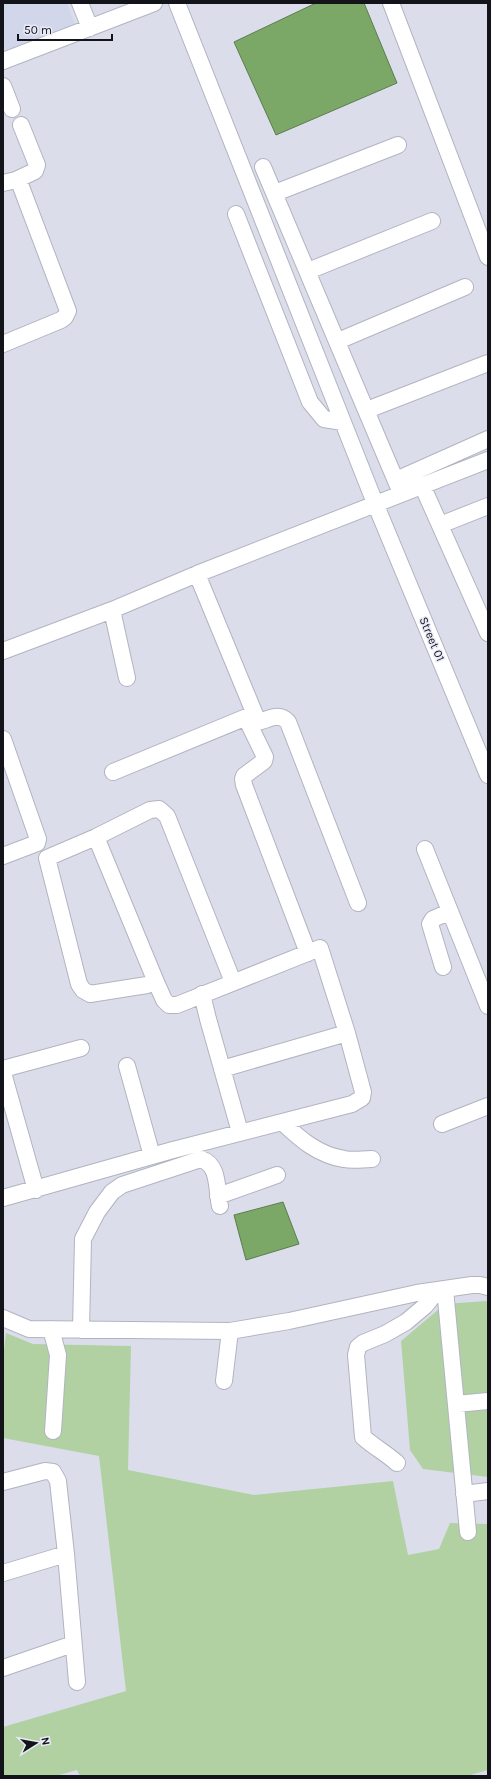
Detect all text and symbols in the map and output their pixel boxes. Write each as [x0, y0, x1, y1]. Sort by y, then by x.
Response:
scale bar [18, 16, 112, 42]
text: 50 m [24, 23, 52, 37]
street label: Street 01 [416, 615, 448, 663]
north arrow [16, 1723, 56, 1763]
text: N [38, 1736, 52, 1746]

